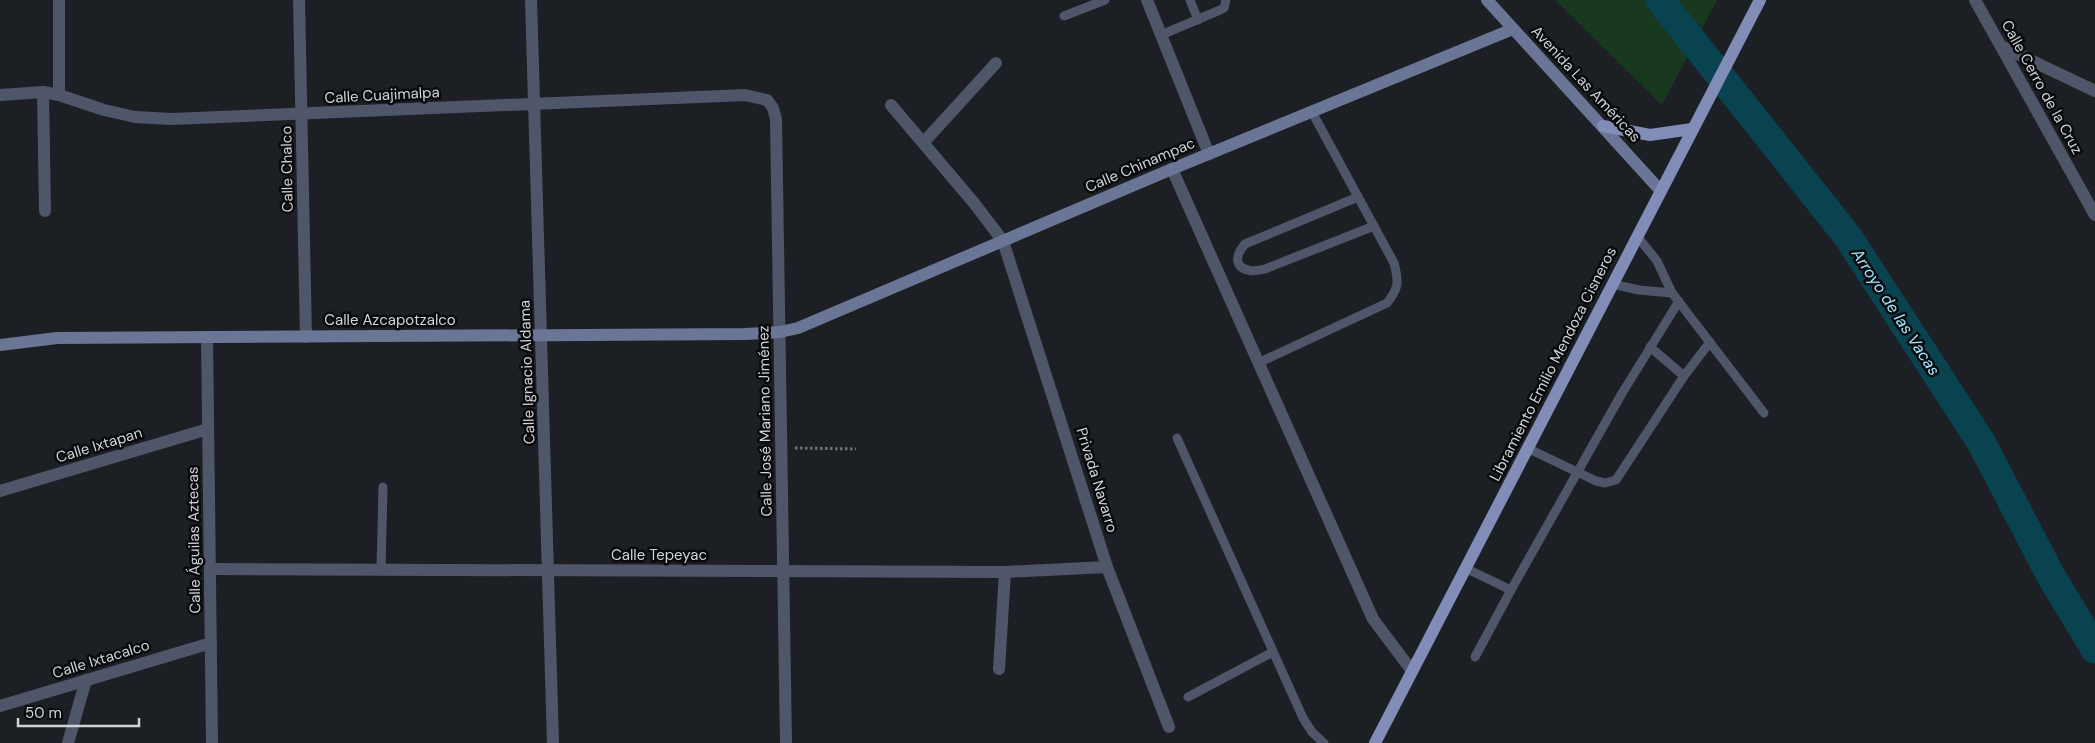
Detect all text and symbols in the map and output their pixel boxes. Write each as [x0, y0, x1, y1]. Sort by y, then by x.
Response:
street label: Calle Cerro de la Cruz [1997, 16, 2087, 158]
street label: Avenida Las Américas [1527, 22, 1645, 146]
street label: Calle Cuajimalpa [324, 82, 440, 108]
street label: Calle Chalco [276, 125, 298, 212]
street label: Calle Chinampac [1082, 133, 1198, 197]
street label: Libramiento Emilio Mendoza Cisneros [1485, 243, 1621, 485]
water label: Arroyo de las Vacas [1847, 244, 1945, 379]
street label: Calle Ignacio Aldama [514, 300, 540, 444]
street label: Calle Azcapotzalco [324, 310, 456, 330]
street label: Calle José Mariano Jiménez [753, 325, 777, 517]
street label: Calle Ixtapan [53, 422, 145, 468]
street label: Privada Navarro [1072, 425, 1122, 535]
street label: Calle Águilas Aztecas [183, 466, 205, 614]
street label: Calle Tepeyac [611, 545, 707, 565]
street label: Calle Ixtacalco [50, 635, 152, 683]
scale bar [18, 696, 139, 728]
text: 50 m [25, 703, 62, 723]

